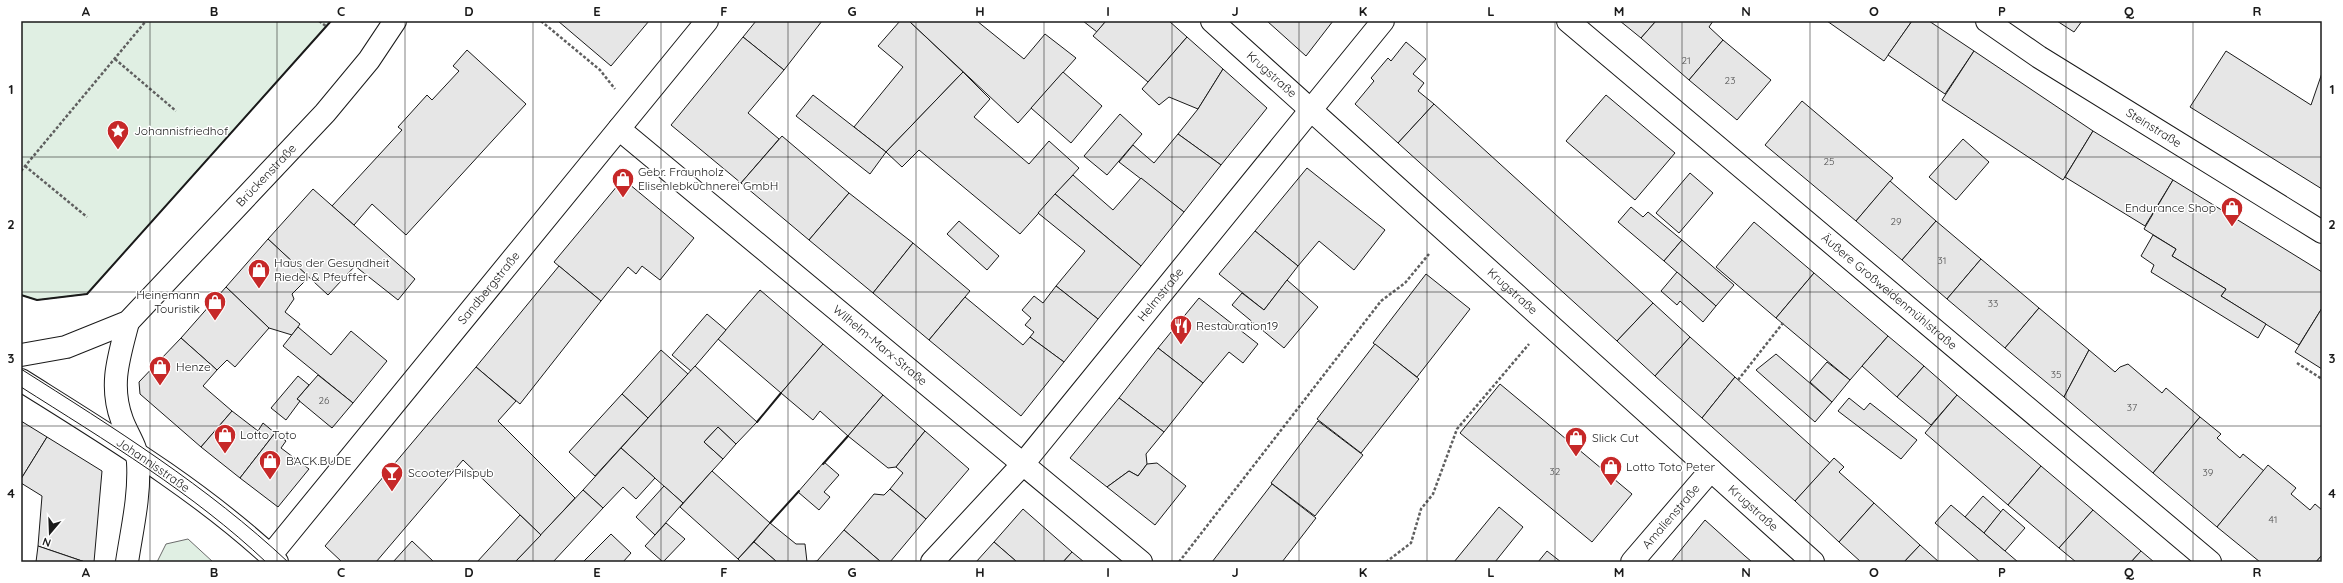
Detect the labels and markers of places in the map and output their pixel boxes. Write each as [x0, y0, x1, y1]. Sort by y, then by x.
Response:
place icon: Johannisfriedhof [105, 118, 131, 151]
place label: Johannisfriedhof [134, 123, 229, 138]
place label: Gebr. Fraunholz Elisenlebküchnerei GmbH [638, 164, 778, 193]
shop icon: Gebr. Fraunholz Elisenlebküchnerei GmbH [610, 166, 636, 199]
shop icon: Endurance Shop [2219, 195, 2245, 228]
place label: Endurance Shop [2125, 200, 2216, 215]
place label: Haus der Gesundheit Riedel & Pfeuffer [274, 255, 390, 284]
shop icon: Haus der Gesundheit Riedel & Pfeuffer [246, 257, 272, 290]
place label: Heinemann Touristik [136, 287, 200, 316]
shop icon: Heinemann Touristik [202, 289, 228, 322]
restaurant icon: Restauration19 [1168, 313, 1194, 346]
place label: Restauration19 [1196, 318, 1278, 333]
shop icon: Henze [147, 354, 173, 387]
place label: Henze [176, 359, 211, 374]
shop icon: Lotto Toto [212, 422, 238, 455]
shop icon: Slick Cut [1563, 425, 1589, 458]
place label: Lotto Toto [240, 427, 297, 442]
place label: Slick Cut [1592, 430, 1639, 445]
shop icon: BACK.BUDE [257, 448, 283, 481]
place label: BACK.BUDE [286, 453, 352, 468]
shop icon: Lotto Toto Peter [1598, 454, 1624, 487]
place label: Lotto Toto Peter [1626, 459, 1715, 474]
bar icon: Scooter Pilspub [379, 460, 405, 493]
place label: Scooter Pilspub [408, 465, 494, 480]

